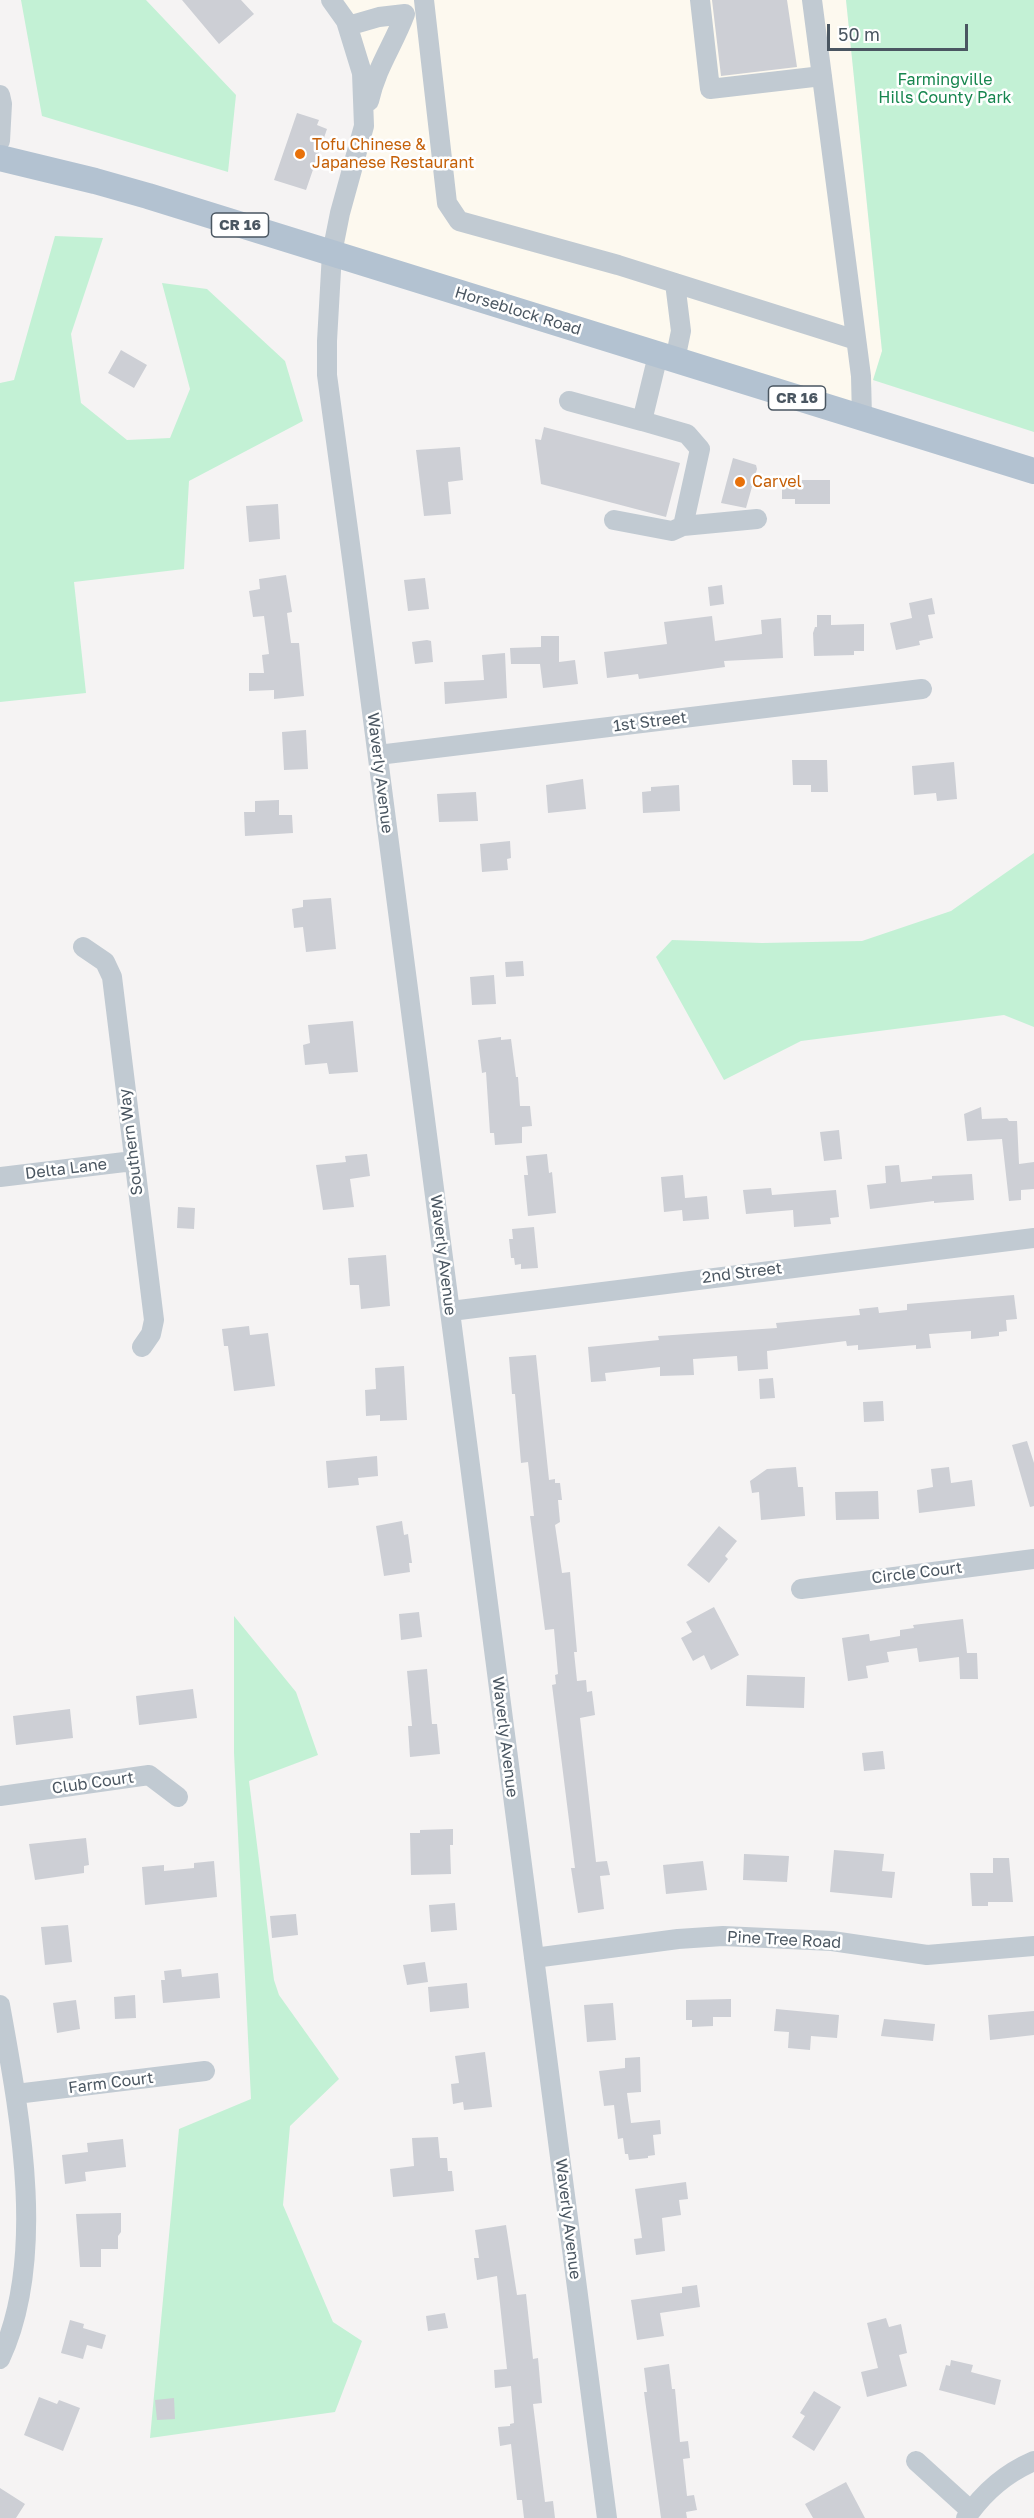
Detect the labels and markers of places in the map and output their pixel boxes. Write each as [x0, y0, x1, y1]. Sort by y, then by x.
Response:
place label: Tofu Chinese & Japanese Restaurant [312, 135, 474, 173]
marker: Tofu Chinese & Japanese Restaurant [293, 147, 307, 161]
place label: Carvel [752, 472, 802, 492]
marker: Carvel [733, 475, 747, 489]

